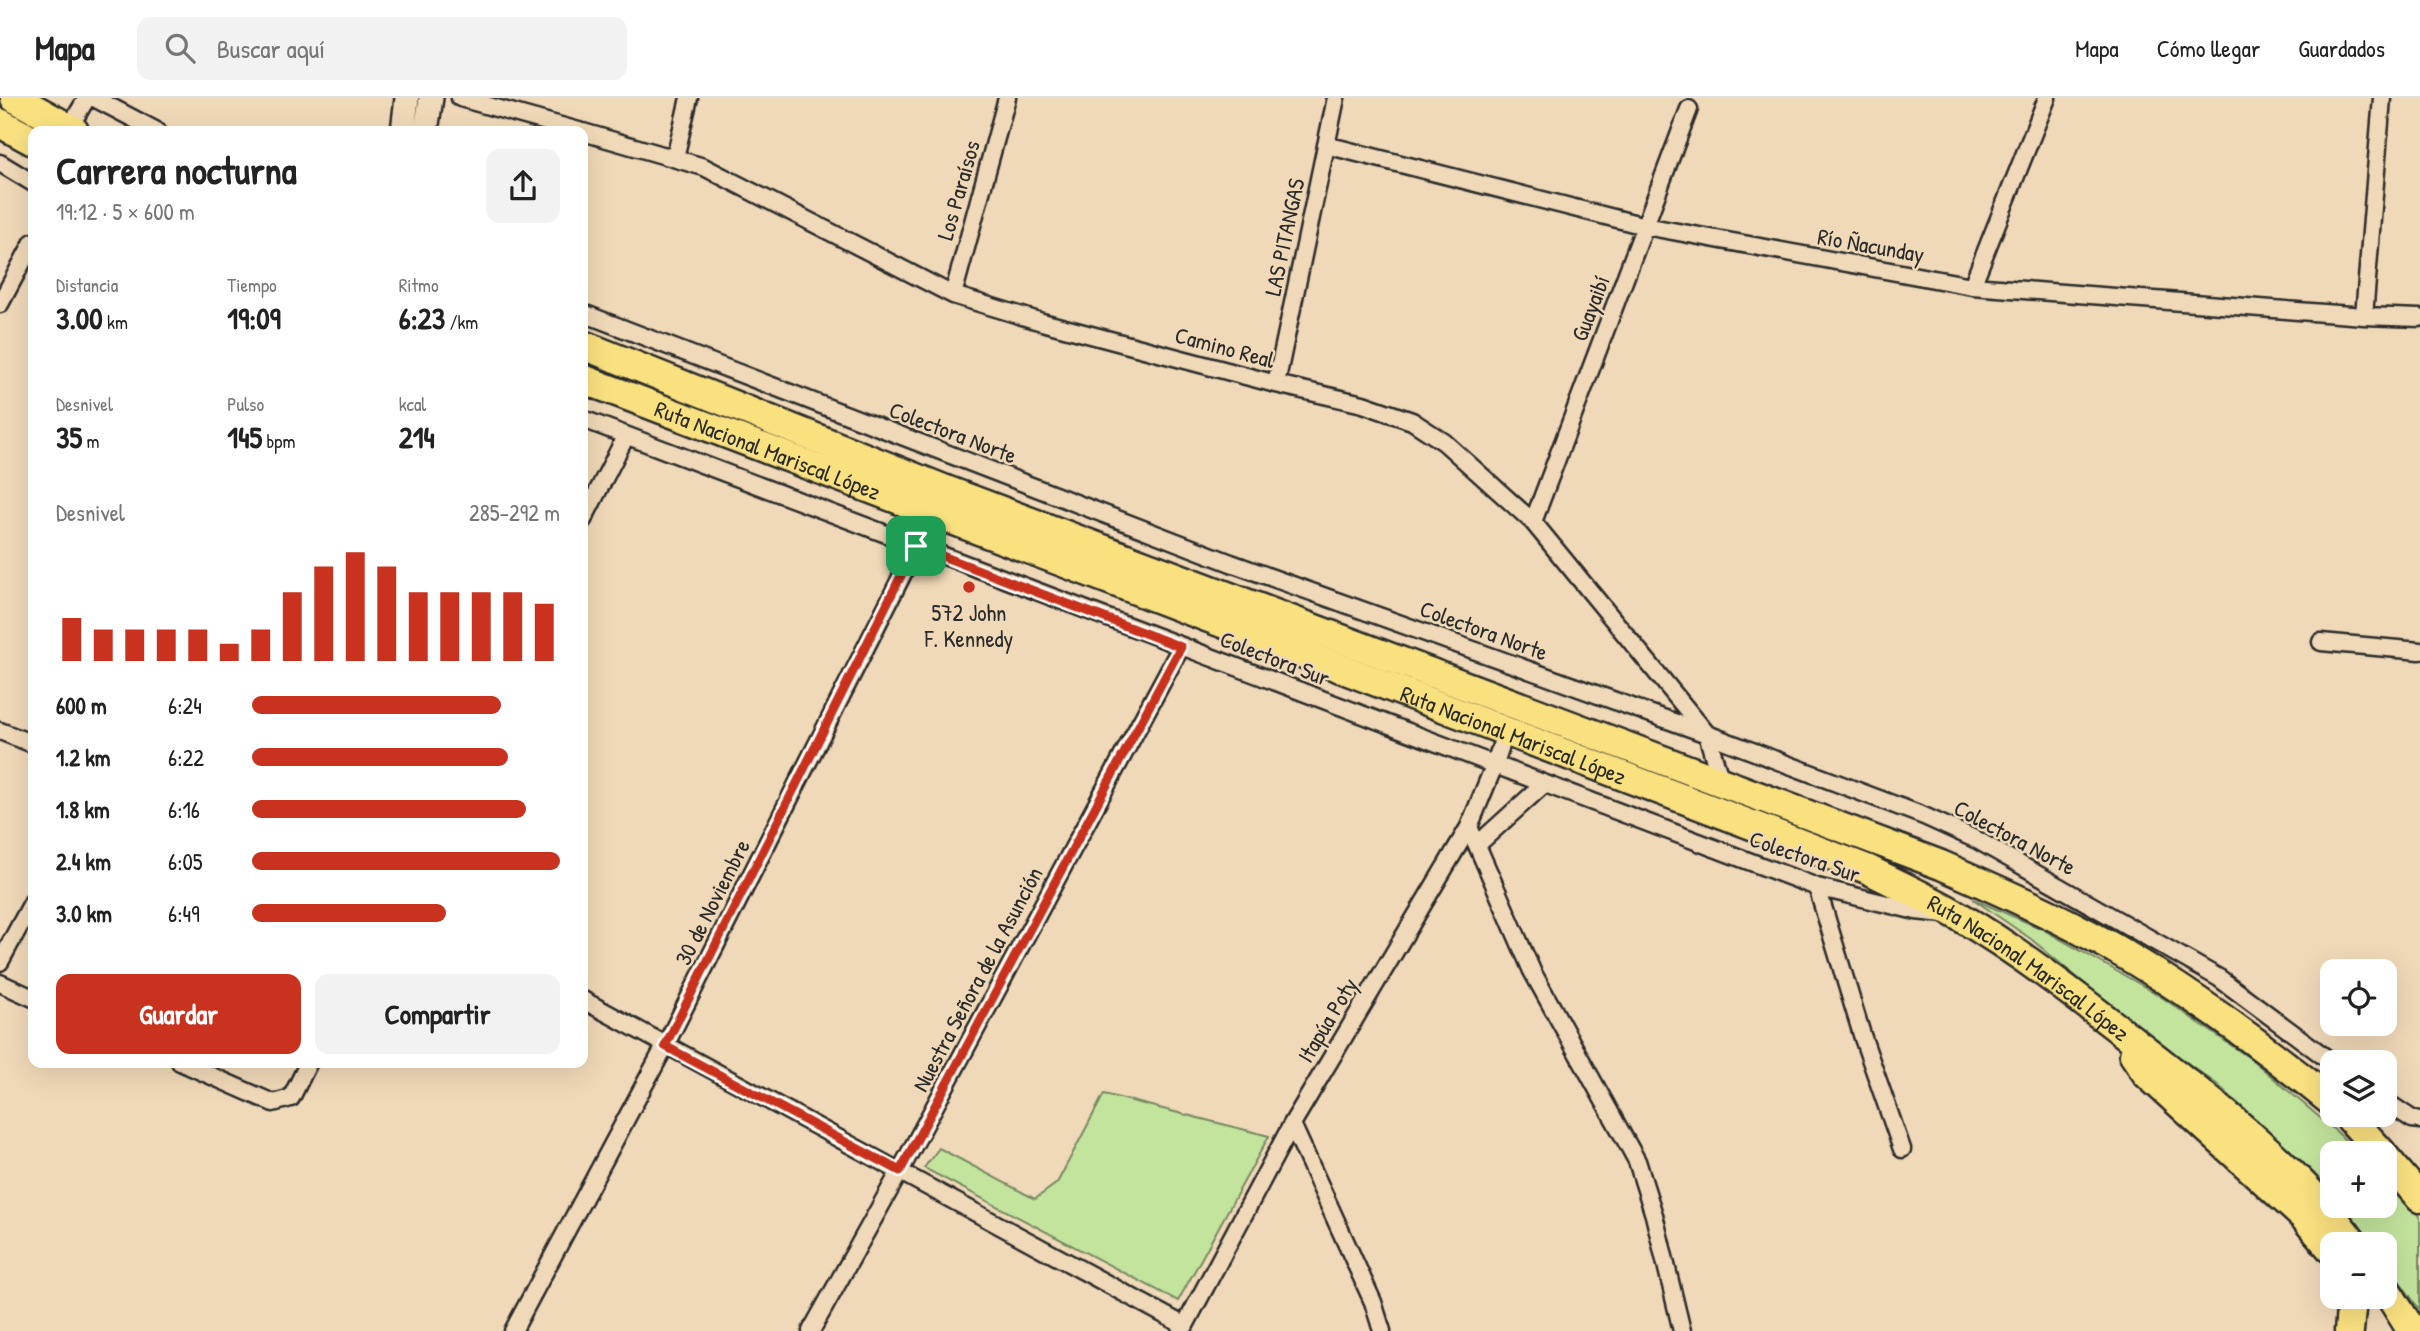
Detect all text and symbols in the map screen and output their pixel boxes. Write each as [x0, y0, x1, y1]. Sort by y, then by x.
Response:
search box [137, 17, 627, 80]
text: Mapa [35, 26, 95, 70]
icon: search [161, 29, 199, 67]
text: Buscar aquí [217, 31, 325, 66]
text: Mapa [2075, 32, 2119, 64]
text: Cómo llegar [2157, 32, 2260, 64]
text: Guardados [2298, 32, 2385, 64]
street label: Los Paraísos [929, 137, 987, 243]
text: Carrera nocturna [56, 144, 297, 196]
button: share [486, 149, 560, 223]
street label: LAS PITANGAS [1256, 175, 1312, 298]
text: 19:12 · 5 × 600 m [56, 196, 195, 227]
street label: Río Ñacunday [1815, 220, 1927, 270]
street label: Guayaibí [1563, 271, 1617, 345]
text: Distancia [56, 272, 118, 298]
text: Tiempo [227, 272, 277, 298]
text: Ritmo [399, 272, 439, 298]
text: 3.00 [56, 298, 103, 338]
text: 19:09 [227, 298, 281, 338]
text: 6:23 [399, 298, 445, 338]
text: km [103, 309, 128, 335]
text: /km [445, 309, 478, 335]
street label: Camino Real [1172, 319, 1279, 375]
text: Desnivel [56, 391, 113, 417]
text: Pulso [227, 391, 264, 417]
text: kcal [399, 391, 426, 417]
street label: Ruta Nacional Mariscal López [651, 392, 885, 507]
street label: Colectora Norte [885, 394, 1021, 470]
text: 35 [56, 417, 82, 457]
text: 145 [227, 417, 262, 457]
text: 214 [399, 417, 435, 457]
text: m [82, 428, 99, 454]
text: bpm [262, 428, 295, 454]
text: Desnivel [56, 497, 125, 528]
text: 285–292 m [469, 497, 560, 528]
pin [886, 516, 946, 576]
icon: arrive [897, 527, 935, 565]
marker: 572 John F. Kennedy [961, 579, 977, 595]
street label: Colectora Norte [1416, 593, 1552, 667]
place label: 572 John F. Kennedy [924, 597, 1014, 654]
street label: Colectora Sur [1216, 623, 1334, 693]
street label: Ruta Nacional Mariscal López [1396, 677, 1631, 791]
text: 600 m [56, 690, 107, 721]
text: 6:24 [168, 690, 202, 721]
text: 1.2 km [56, 742, 111, 773]
text: 6:22 [168, 742, 204, 773]
street label: Colectora Norte [1949, 792, 2081, 882]
text: 1.8 km [56, 794, 110, 825]
text: 6:16 [168, 794, 200, 825]
street label: Colectora Sur [1746, 823, 1865, 889]
street label: 30 de Noviembre [667, 834, 757, 970]
text: 2.4 km [56, 846, 111, 877]
text: 6:05 [168, 846, 203, 877]
street label: Nuestra Señora de la Asunción [905, 861, 1049, 1097]
street label: Ruta Nacional Mariscal López [1923, 886, 2136, 1048]
text: 3.0 km [56, 898, 112, 929]
text: 6:49 [168, 898, 200, 929]
map controls [2320, 959, 2397, 1309]
button: locate [2320, 959, 2397, 1036]
street label: Itapúa Poty [1290, 972, 1365, 1068]
button: Guardar [56, 974, 301, 1054]
button: Compartir [315, 974, 560, 1054]
button: layers [2320, 1050, 2397, 1127]
button: + [2320, 1141, 2397, 1218]
button: − [2320, 1232, 2397, 1309]

